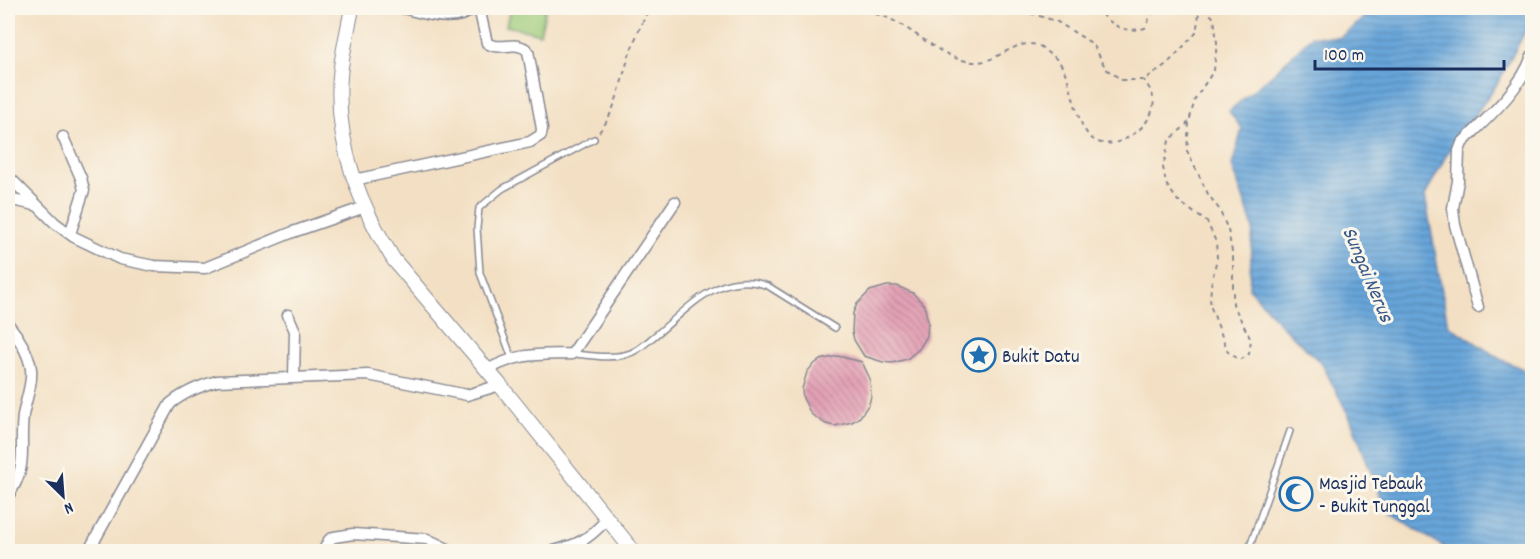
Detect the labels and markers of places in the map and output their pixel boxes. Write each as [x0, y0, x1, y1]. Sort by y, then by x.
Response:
place icon: Bukit Datu [961, 337, 997, 373]
place label: Bukit Datu [1002, 344, 1080, 372]
place label: Masjid Tebauk - Bukit Tunggal [1319, 471, 1430, 522]
mosque icon: Masjid Tebauk - Bukit Tunggal [1278, 476, 1314, 512]

